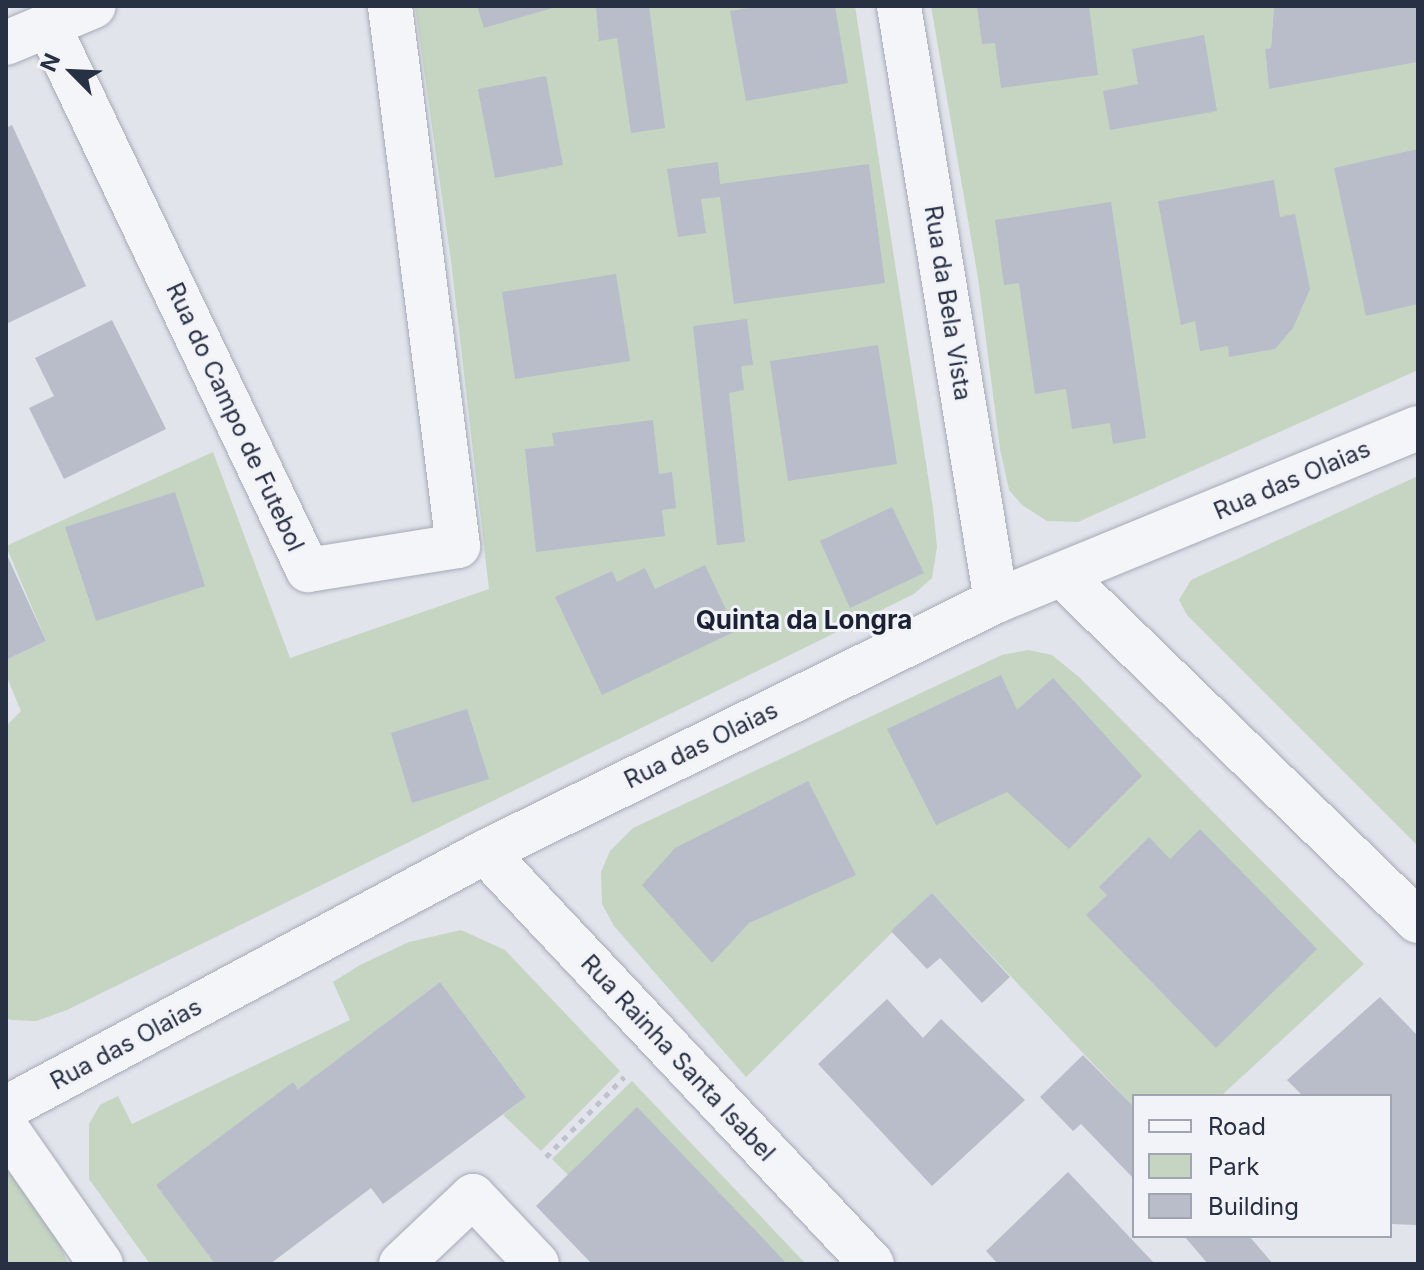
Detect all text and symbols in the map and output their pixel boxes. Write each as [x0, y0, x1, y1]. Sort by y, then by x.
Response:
north arrow [32, 32, 112, 112]
text: N [35, 49, 65, 75]
street label: Rua da Bela Vista [918, 203, 978, 403]
street label: Rua do Campo de Futebol [160, 278, 310, 556]
street label: Rua das Olaias [1209, 434, 1375, 526]
district label: Quinta da Longra [696, 604, 912, 636]
street label: Rua das Olaias [620, 695, 782, 795]
street label: Rua Rainha Santa Isabel [575, 949, 781, 1167]
street label: Rua das Olaias [45, 992, 207, 1096]
legend [1132, 1094, 1392, 1238]
text: Road [1208, 1112, 1266, 1141]
text: Park [1208, 1152, 1259, 1181]
text: Building [1208, 1192, 1299, 1221]

